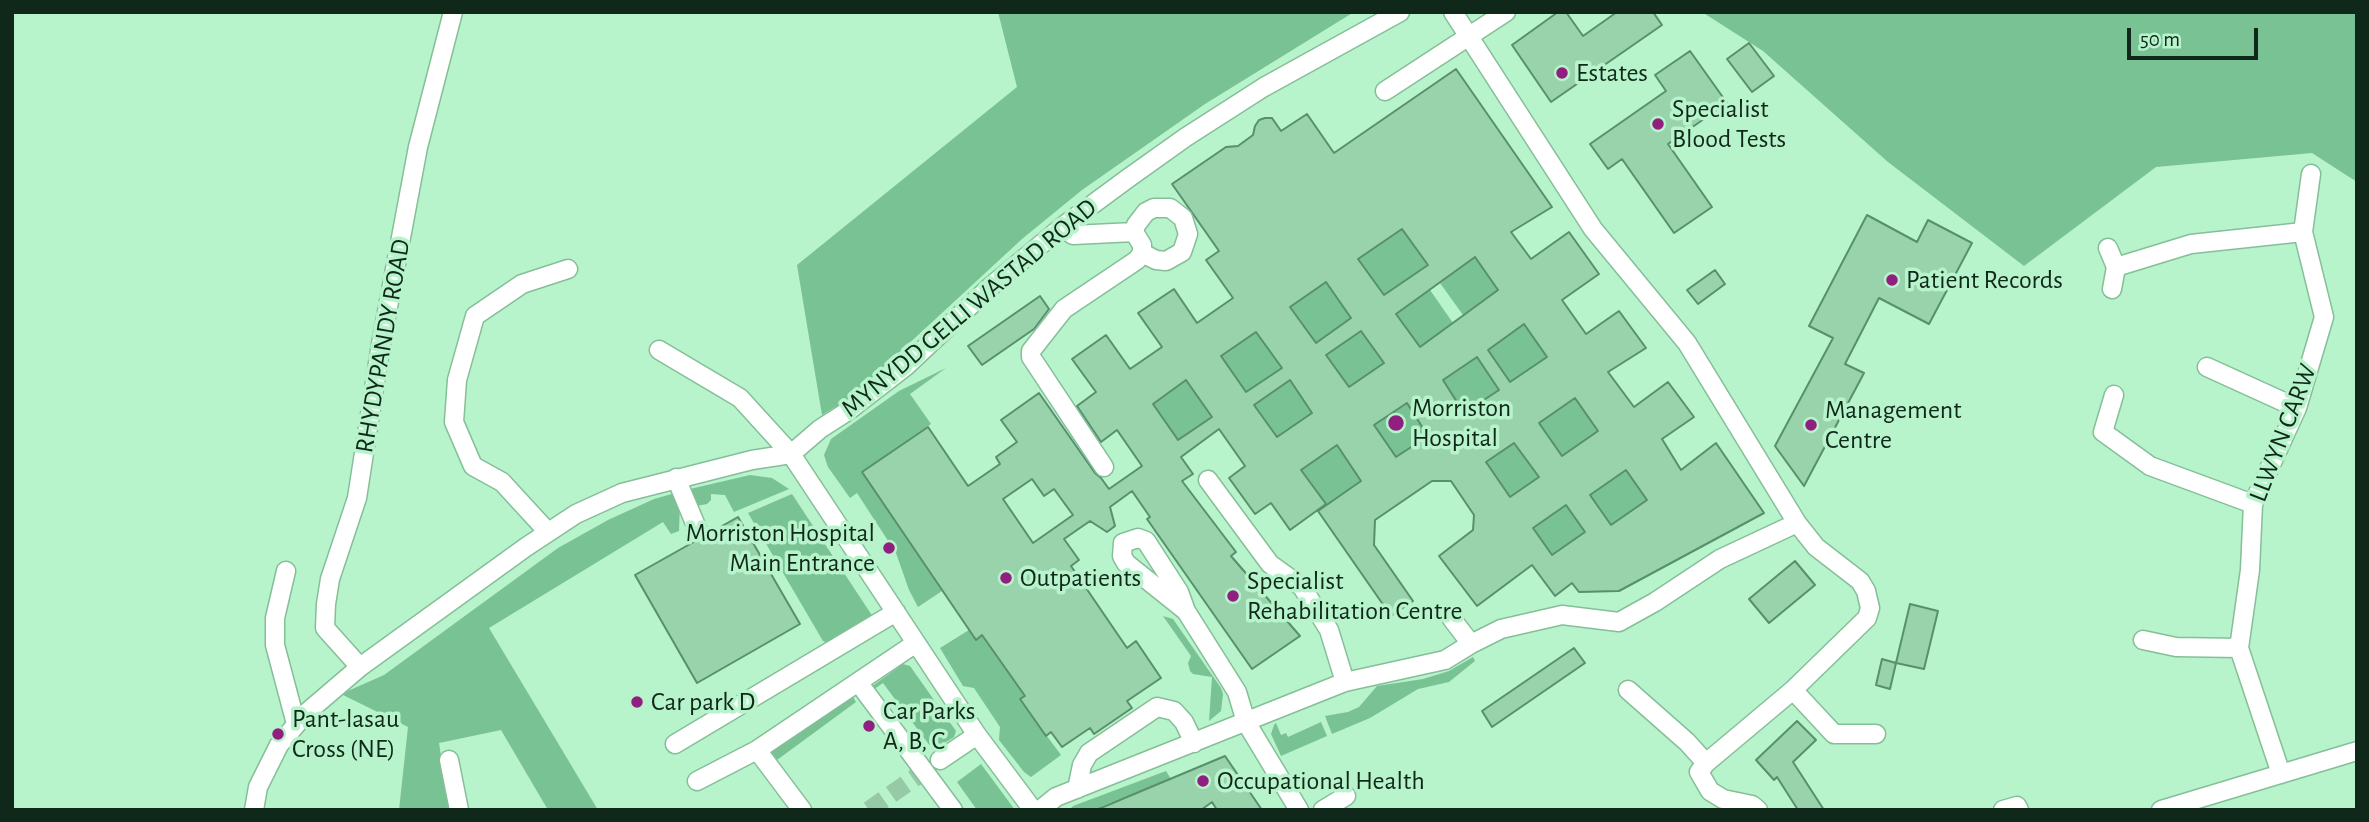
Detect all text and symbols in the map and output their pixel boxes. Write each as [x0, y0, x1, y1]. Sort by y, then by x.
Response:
scale bar [2131, 14, 2262, 58]
text: 50 m [2140, 29, 2180, 50]
place label: Estates [1576, 57, 1648, 89]
marker: Estates [1554, 65, 1570, 81]
place label: Specialist Blood Tests [1672, 93, 1786, 154]
marker: Specialist Blood Tests [1650, 116, 1666, 132]
street label: MYNYDD GELLI WASTAD ROAD [835, 192, 1103, 424]
street label: RHYDYPANDY ROAD [349, 237, 417, 455]
place label: Patient Records [1906, 264, 2063, 296]
marker: Patient Records [1884, 272, 1900, 288]
street label: LLWYN CARW [2242, 360, 2324, 506]
place label: Morriston Hospital [1412, 392, 1511, 453]
place label: Management Centre [1825, 394, 1962, 456]
marker: Morriston Hospital [1386, 413, 1406, 433]
marker: Management Centre [1803, 417, 1819, 433]
place label: Morriston Hospital Main Entrance [686, 517, 875, 578]
marker: Morriston Hospital Main Entrance [881, 540, 897, 556]
place label: Outpatients [1020, 562, 1141, 594]
place label: Specialist Rehabilitation Centre [1247, 565, 1463, 626]
marker: Outpatients [998, 570, 1014, 586]
marker: Specialist Rehabilitation Centre [1225, 588, 1241, 604]
place label: Car park D [651, 686, 755, 718]
marker: Car park D [629, 694, 645, 710]
place label: Car Parks A, B, C [883, 695, 975, 756]
place label: Pant-lasau Cross (NE) [292, 703, 399, 764]
marker: Car Parks A, B, C [861, 718, 877, 734]
marker: Pant-lasau Cross (NE) [270, 726, 286, 742]
place label: Occupational Health [1217, 765, 1425, 797]
marker: Occupational Health [1195, 773, 1211, 789]

